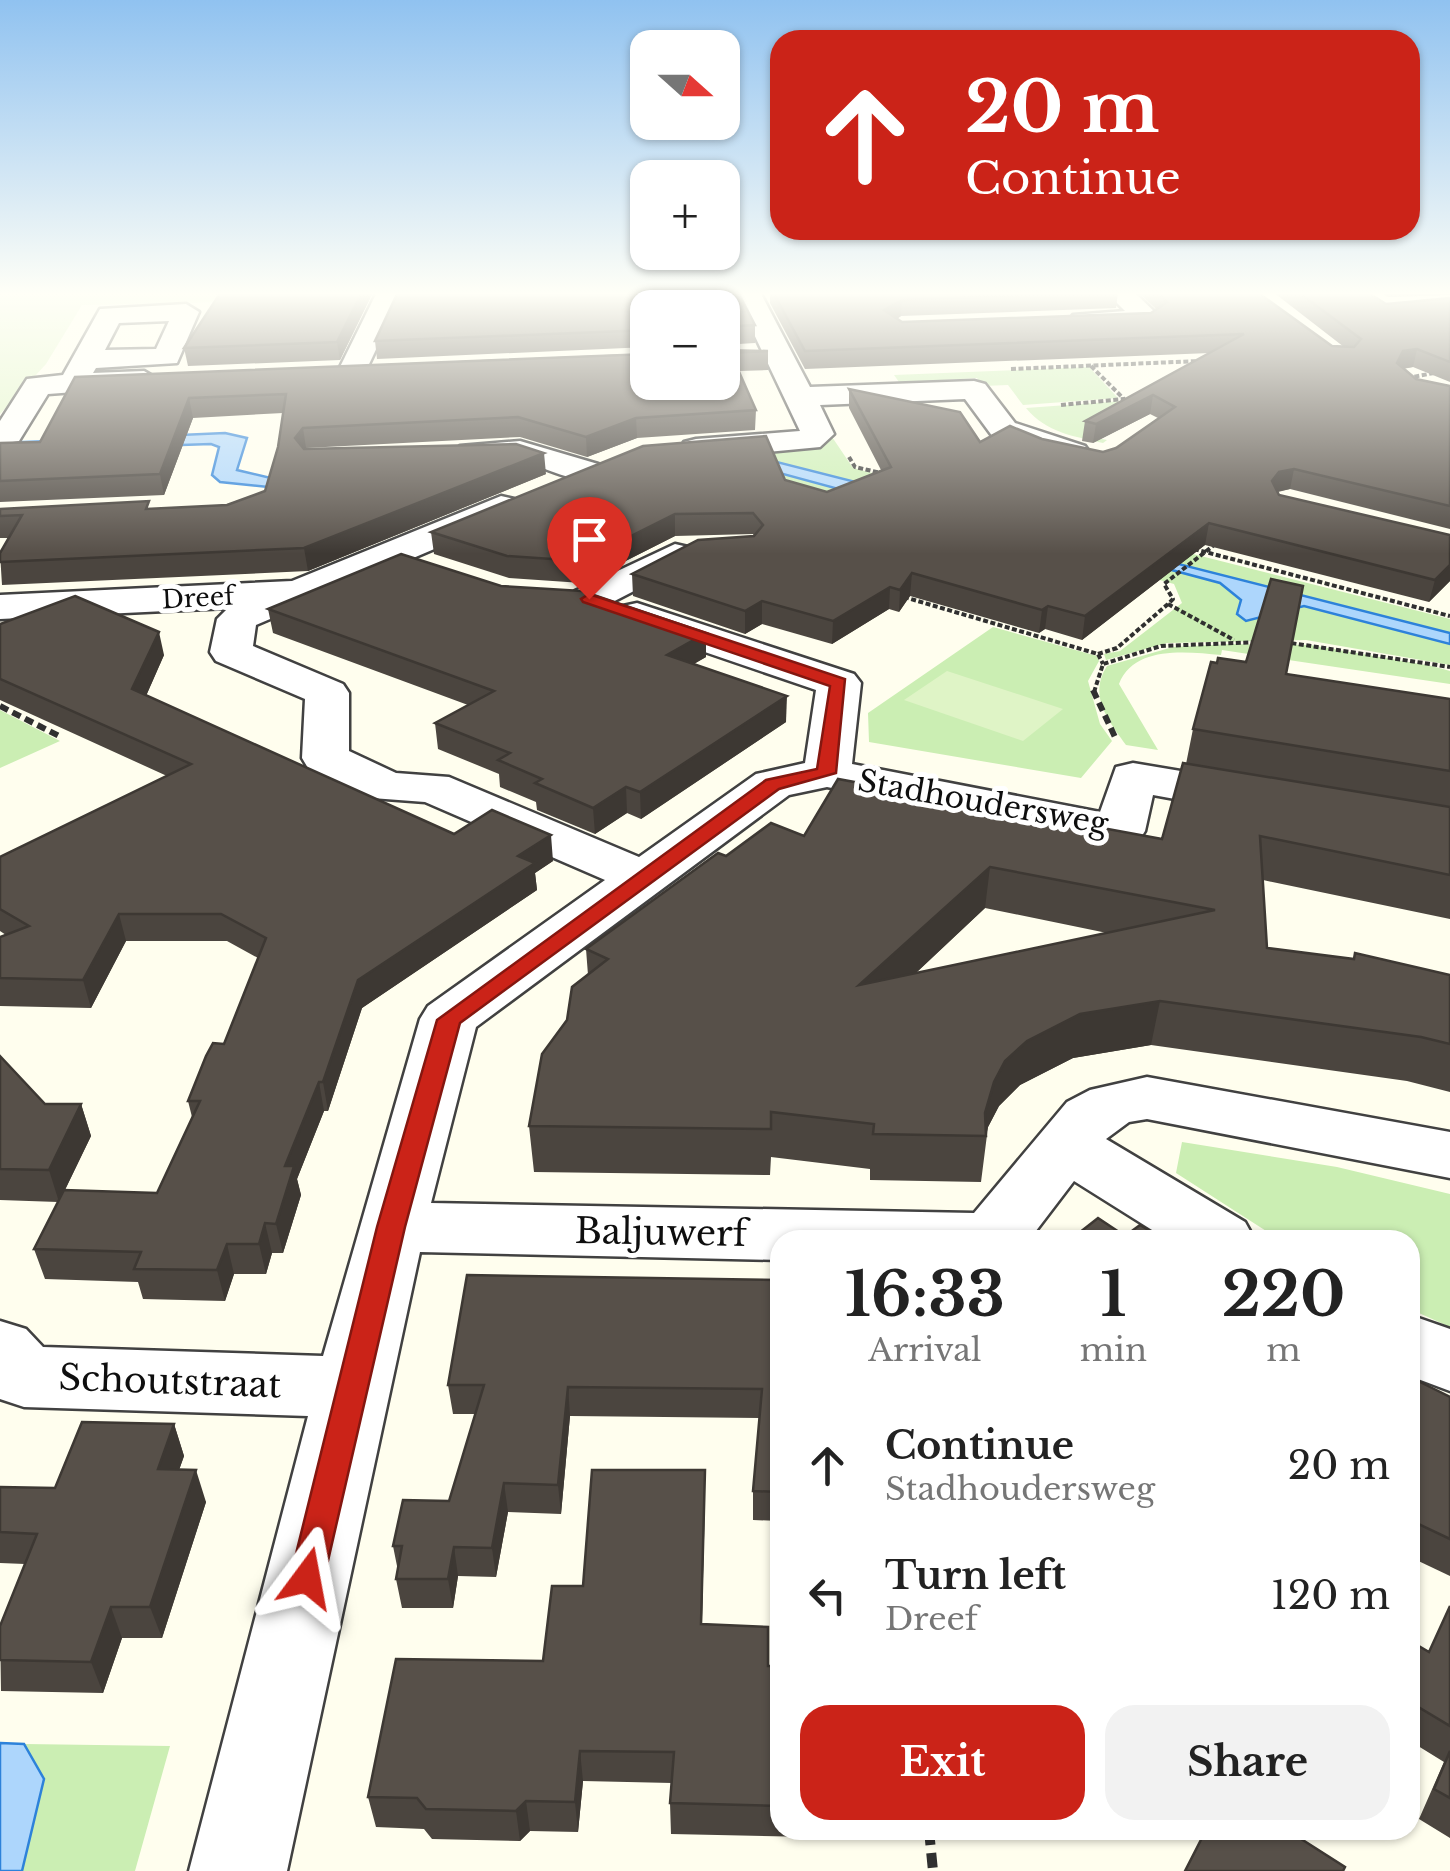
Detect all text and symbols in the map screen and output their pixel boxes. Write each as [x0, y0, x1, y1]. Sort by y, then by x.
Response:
north arrow [630, 30, 740, 140]
map controls [630, 30, 740, 400]
text: 20 m [965, 64, 1159, 151]
icon: ahead [800, 70, 930, 200]
text: Continue [965, 150, 1181, 206]
button: + [630, 160, 740, 270]
button: − [630, 290, 740, 400]
pin [547, 497, 632, 600]
icon: arrive [562, 512, 617, 567]
street label: Dreef [161, 580, 238, 615]
street label: Stadhoudersweg [855, 762, 1112, 842]
street label: Baljuwerf [575, 1209, 751, 1255]
text: 16:33 [845, 1258, 1005, 1332]
text: 1 [1100, 1258, 1126, 1332]
text: 220 [1222, 1258, 1345, 1332]
text: Arrival [868, 1330, 982, 1370]
text: min [1080, 1330, 1147, 1370]
text: m [1266, 1330, 1301, 1370]
street label: Schoutstraat [58, 1356, 282, 1406]
text: Continue [885, 1422, 1074, 1469]
icon: ahead [800, 1438, 855, 1493]
text: 20 m [1288, 1442, 1390, 1489]
text: Stadhoudersweg [885, 1469, 1155, 1509]
position arrow [255, 1526, 359, 1630]
text: Turn left [885, 1552, 1066, 1599]
icon: left [800, 1568, 855, 1623]
text: 120 m [1271, 1572, 1390, 1619]
text: Dreef [885, 1599, 978, 1639]
button: Exit [800, 1705, 1085, 1820]
button: Share [1105, 1705, 1390, 1820]

